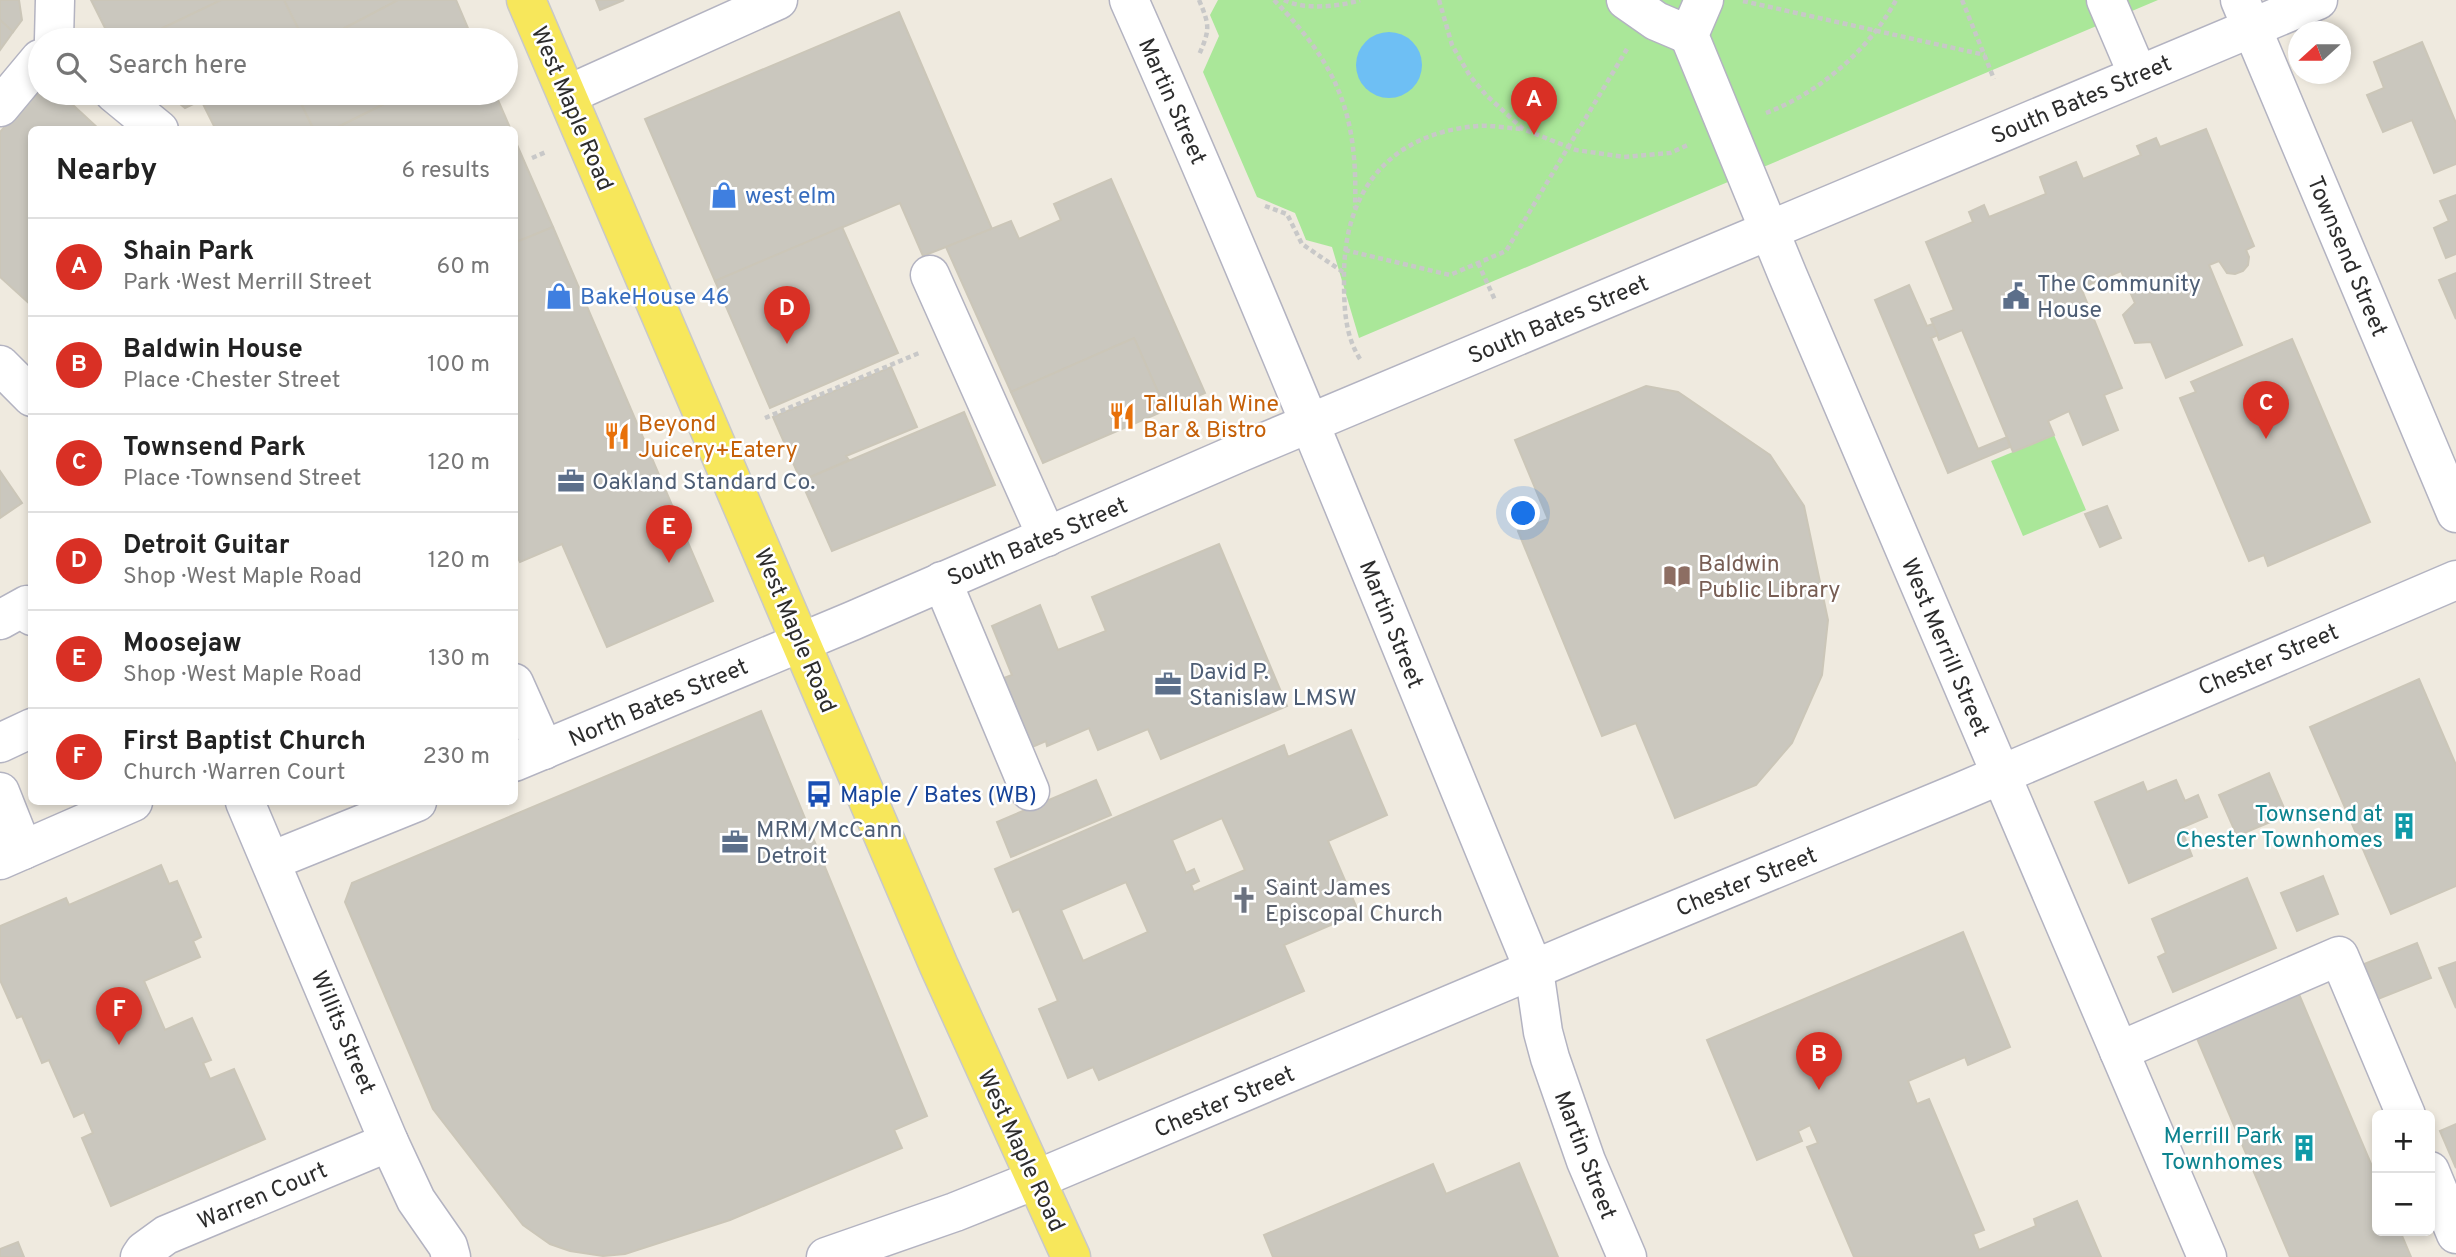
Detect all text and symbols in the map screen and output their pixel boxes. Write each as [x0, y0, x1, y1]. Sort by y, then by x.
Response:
north arrow [2288, 21, 2351, 84]
street label: West Maple Road [523, 22, 618, 196]
search box [28, 28, 518, 105]
street label: Martin Street [1130, 34, 1211, 170]
icon: search [52, 48, 90, 86]
text: Search here [108, 50, 247, 83]
street label: South Bates Street [1988, 50, 2176, 152]
pin: A [1511, 77, 1557, 135]
text: Nearby [56, 153, 157, 190]
text: 6 results [402, 157, 490, 186]
street label: Townsend Street [2299, 172, 2393, 342]
shop icon: west elm [709, 180, 739, 210]
place label: west elm [745, 183, 836, 212]
text: Shain Park [123, 236, 254, 269]
text: A [71, 253, 87, 282]
text: 60 m [437, 253, 490, 282]
text: Park · West Merrill Street [123, 269, 372, 298]
street label: South Bates Street [1465, 270, 1653, 372]
place label: The Community House [2037, 271, 2201, 326]
shop icon: BakeHouse 46 [544, 281, 574, 311]
public building icon: The Community House [2001, 281, 2031, 311]
place label: BakeHouse 46 [580, 284, 730, 313]
pin: D [764, 286, 810, 344]
text: Baldwin House [123, 334, 303, 367]
text: B [71, 351, 87, 380]
text: 100 m [427, 351, 490, 380]
text: Place · Chester Street [123, 367, 340, 396]
pin: C [2243, 381, 2289, 439]
place label: Tallulah Wine Bar & Bistro [1143, 391, 1279, 446]
restaurant icon: Tallulah Wine Bar & Bistro [1107, 401, 1137, 431]
place label: Beyond Juicery+Eatery [638, 411, 798, 466]
restaurant icon: Beyond Juicery+Eatery [602, 421, 632, 451]
text: Townsend Park [123, 432, 306, 465]
text: C [72, 449, 86, 478]
text: 120 m [428, 449, 490, 478]
text: Place · Townsend Street [123, 465, 361, 494]
office icon: Oakland Standard Co. [556, 466, 586, 496]
place label: Oakland Standard Co. [592, 469, 815, 498]
street label: South Bates Street [944, 492, 1132, 594]
your location [1506, 496, 1540, 530]
pin: E [646, 505, 692, 563]
text: Detroit Guitar [123, 530, 290, 563]
street label: West Maple Road [746, 544, 841, 718]
text: D [71, 547, 87, 576]
text: 120 m [428, 547, 490, 576]
place label: Baldwin Public Library [1698, 551, 1841, 606]
street label: West Merrill Street [1893, 554, 1994, 742]
street label: Martin Street [1351, 557, 1428, 693]
library icon: Baldwin Public Library [1662, 561, 1692, 591]
text: Shop · West Maple Road [123, 563, 362, 592]
street label: Chester Street [2194, 619, 2344, 704]
text: Moosejaw [123, 628, 242, 661]
text: E [72, 645, 86, 674]
text: 130 m [428, 645, 490, 674]
street label: North Bates Street [565, 653, 753, 755]
place label: David P. Stanislaw LMSW [1189, 659, 1357, 714]
text: Shop · West Maple Road [123, 661, 362, 690]
office icon: David P. Stanislaw LMSW [1153, 669, 1183, 699]
text: First Baptist Church [123, 726, 366, 759]
text: F [72, 743, 86, 772]
text: 230 m [423, 743, 490, 772]
text: Church · Warren Court [123, 759, 345, 788]
bus stop icon: Maple / Bates (WB) [804, 779, 834, 809]
place label: Maple / Bates (WB) [840, 782, 1037, 811]
place label: Townsend at Chester Townhomes [2176, 801, 2383, 856]
building icon: Townsend at Chester Townhomes [2389, 811, 2419, 841]
place label: MRM/McCann Detroit [756, 817, 902, 872]
office icon: MRM/McCann Detroit [720, 827, 750, 857]
street label: Chester Street [1672, 842, 1822, 925]
place label: Saint James Episcopal Church [1265, 875, 1443, 930]
church icon: Saint James Episcopal Church [1229, 885, 1259, 915]
street label: Willits Street [303, 967, 381, 1099]
pin: F [96, 987, 142, 1045]
pin: B [1796, 1032, 1842, 1090]
street label: Chester Street [1150, 1061, 1300, 1146]
street label: West Maple Road [969, 1065, 1070, 1237]
street label: Martin Street [1546, 1088, 1621, 1224]
map controls [2372, 1110, 2435, 1236]
button: + [2372, 1110, 2435, 1173]
place label: Merrill Park Townhomes [2161, 1123, 2283, 1178]
building icon: Merrill Park Townhomes [2289, 1133, 2319, 1163]
street label: Warren Court [194, 1157, 332, 1238]
button: − [2372, 1173, 2435, 1236]

